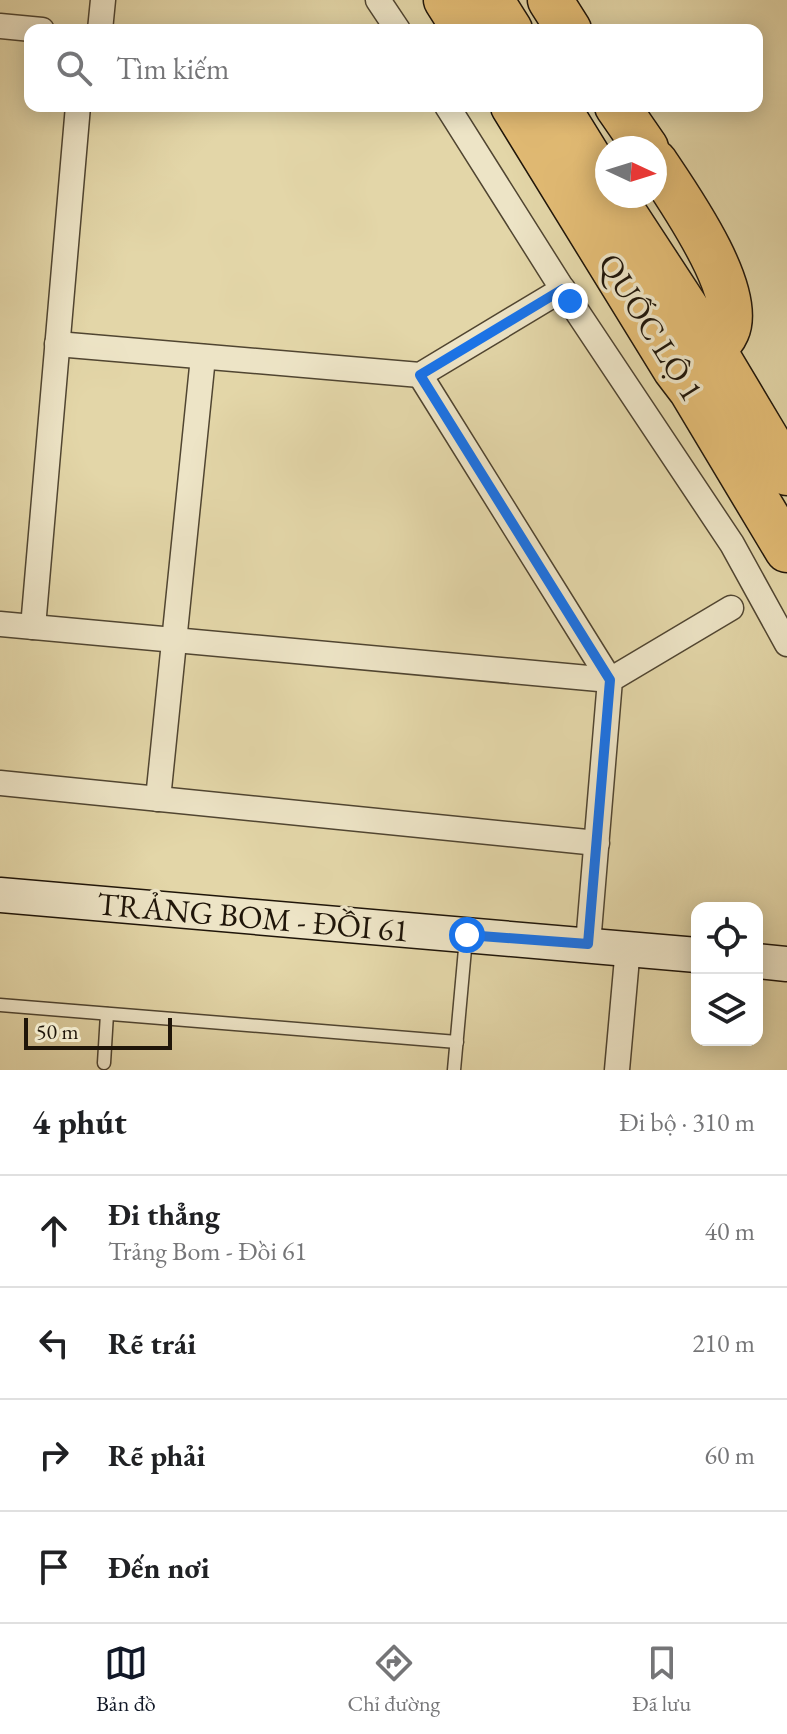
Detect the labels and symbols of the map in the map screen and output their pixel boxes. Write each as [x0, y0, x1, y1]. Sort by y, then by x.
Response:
north arrow [595, 136, 667, 208]
street label: QUỐC LỘ 1 [589, 245, 713, 409]
route end [552, 283, 588, 319]
street label: TRẢNG BOM - ĐỒI 61 [95, 882, 411, 952]
route start [449, 917, 485, 953]
scale bar [24, 1014, 172, 1050]

